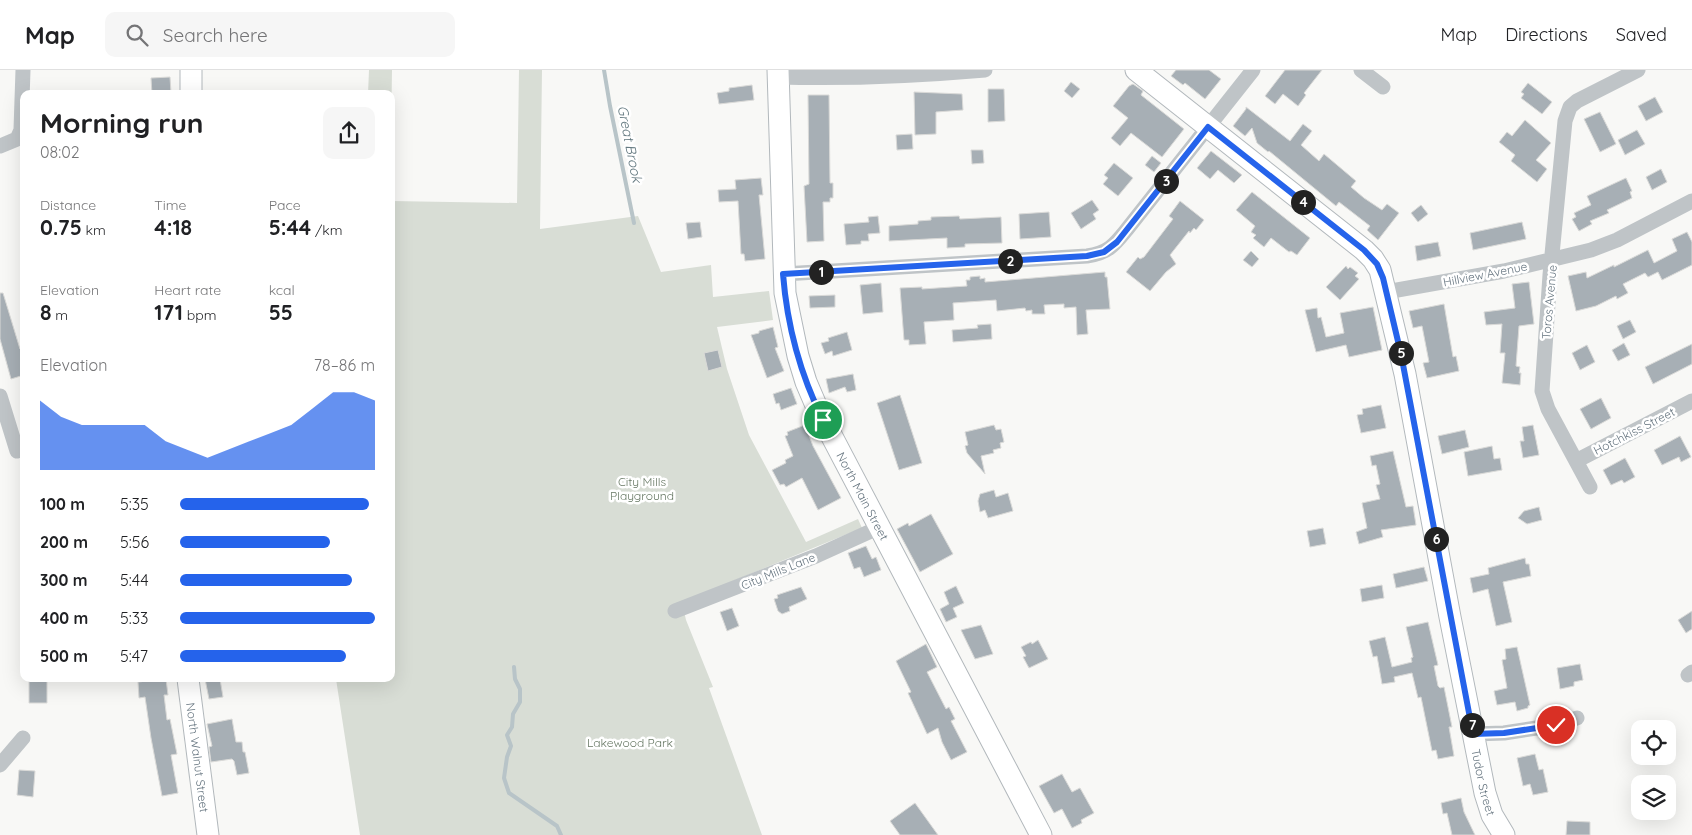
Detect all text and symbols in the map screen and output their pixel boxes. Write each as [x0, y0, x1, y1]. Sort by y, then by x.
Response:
search box [105, 12, 455, 57]
text: Map [25, 20, 75, 50]
icon: search [123, 21, 151, 49]
text: Search here [163, 23, 268, 47]
text: Map [1440, 23, 1477, 46]
text: Directions [1505, 23, 1588, 46]
text: Saved [1616, 23, 1667, 46]
water label: Great Brook [614, 104, 647, 186]
text: Morning run [40, 105, 204, 140]
button: share [323, 107, 375, 159]
text: 08:02 [40, 142, 80, 162]
pin: 3 [1154, 168, 1178, 194]
text: 3 [1163, 172, 1170, 190]
pin: 4 [1290, 190, 1316, 214]
text: 4 [1299, 193, 1308, 211]
text: Distance [40, 196, 96, 214]
text: Time [154, 196, 186, 214]
text: Pace [269, 196, 301, 214]
text: 0.75 [40, 214, 82, 240]
text: 4:18 [154, 214, 192, 240]
text: 5:44 [269, 214, 311, 240]
text: km [82, 221, 106, 239]
text: /km [311, 221, 343, 239]
pin: 2 [998, 248, 1022, 274]
text: 2 [1007, 252, 1014, 270]
street label: Hillview Avenue [1442, 258, 1529, 290]
pin: 1 [808, 260, 834, 284]
text: 1 [819, 263, 824, 281]
street label: Toros Avenue [1538, 264, 1560, 340]
text: Elevation [40, 281, 99, 299]
text: Heart rate [154, 281, 221, 299]
text: kcal [269, 281, 295, 299]
text: 8 [40, 299, 52, 325]
text: 171 [154, 299, 183, 325]
text: 55 [269, 299, 293, 325]
text: m [52, 306, 68, 324]
text: bpm [183, 306, 217, 324]
pin: 5 [1388, 340, 1414, 366]
text: 5 [1397, 344, 1406, 362]
text: Elevation [40, 355, 107, 375]
text: 78–86 m [314, 355, 375, 375]
pin [802, 399, 844, 441]
street label: Hotchkiss Street [1591, 404, 1677, 458]
icon: arrive [809, 406, 837, 434]
street label: North Main Street [834, 449, 892, 543]
park label: City Mills Playground [610, 474, 674, 503]
text: 100 m [40, 494, 85, 514]
text: 5:35 [120, 494, 149, 514]
pin: 6 [1424, 526, 1448, 552]
text: 6 [1433, 530, 1440, 548]
text: 200 m [40, 532, 88, 552]
text: 5:56 [120, 532, 149, 552]
street label: City Mills Lane [739, 549, 818, 593]
text: 300 m [40, 570, 87, 590]
text: 5:44 [120, 570, 149, 590]
text: 400 m [40, 608, 88, 628]
text: 5:33 [120, 608, 148, 628]
text: 500 m [40, 646, 88, 666]
text: 5:47 [120, 646, 148, 666]
street label: North Walnut Street [184, 702, 212, 813]
pin [1535, 704, 1577, 746]
icon: check [1542, 711, 1570, 739]
pin: 7 [1460, 712, 1484, 738]
text: 7 [1469, 716, 1476, 734]
map controls [1631, 720, 1676, 820]
button: locate [1631, 720, 1676, 765]
park label: Lakewood Park [587, 735, 673, 750]
street label: Tudor Street [1469, 748, 1499, 817]
button: layers [1631, 775, 1676, 820]

